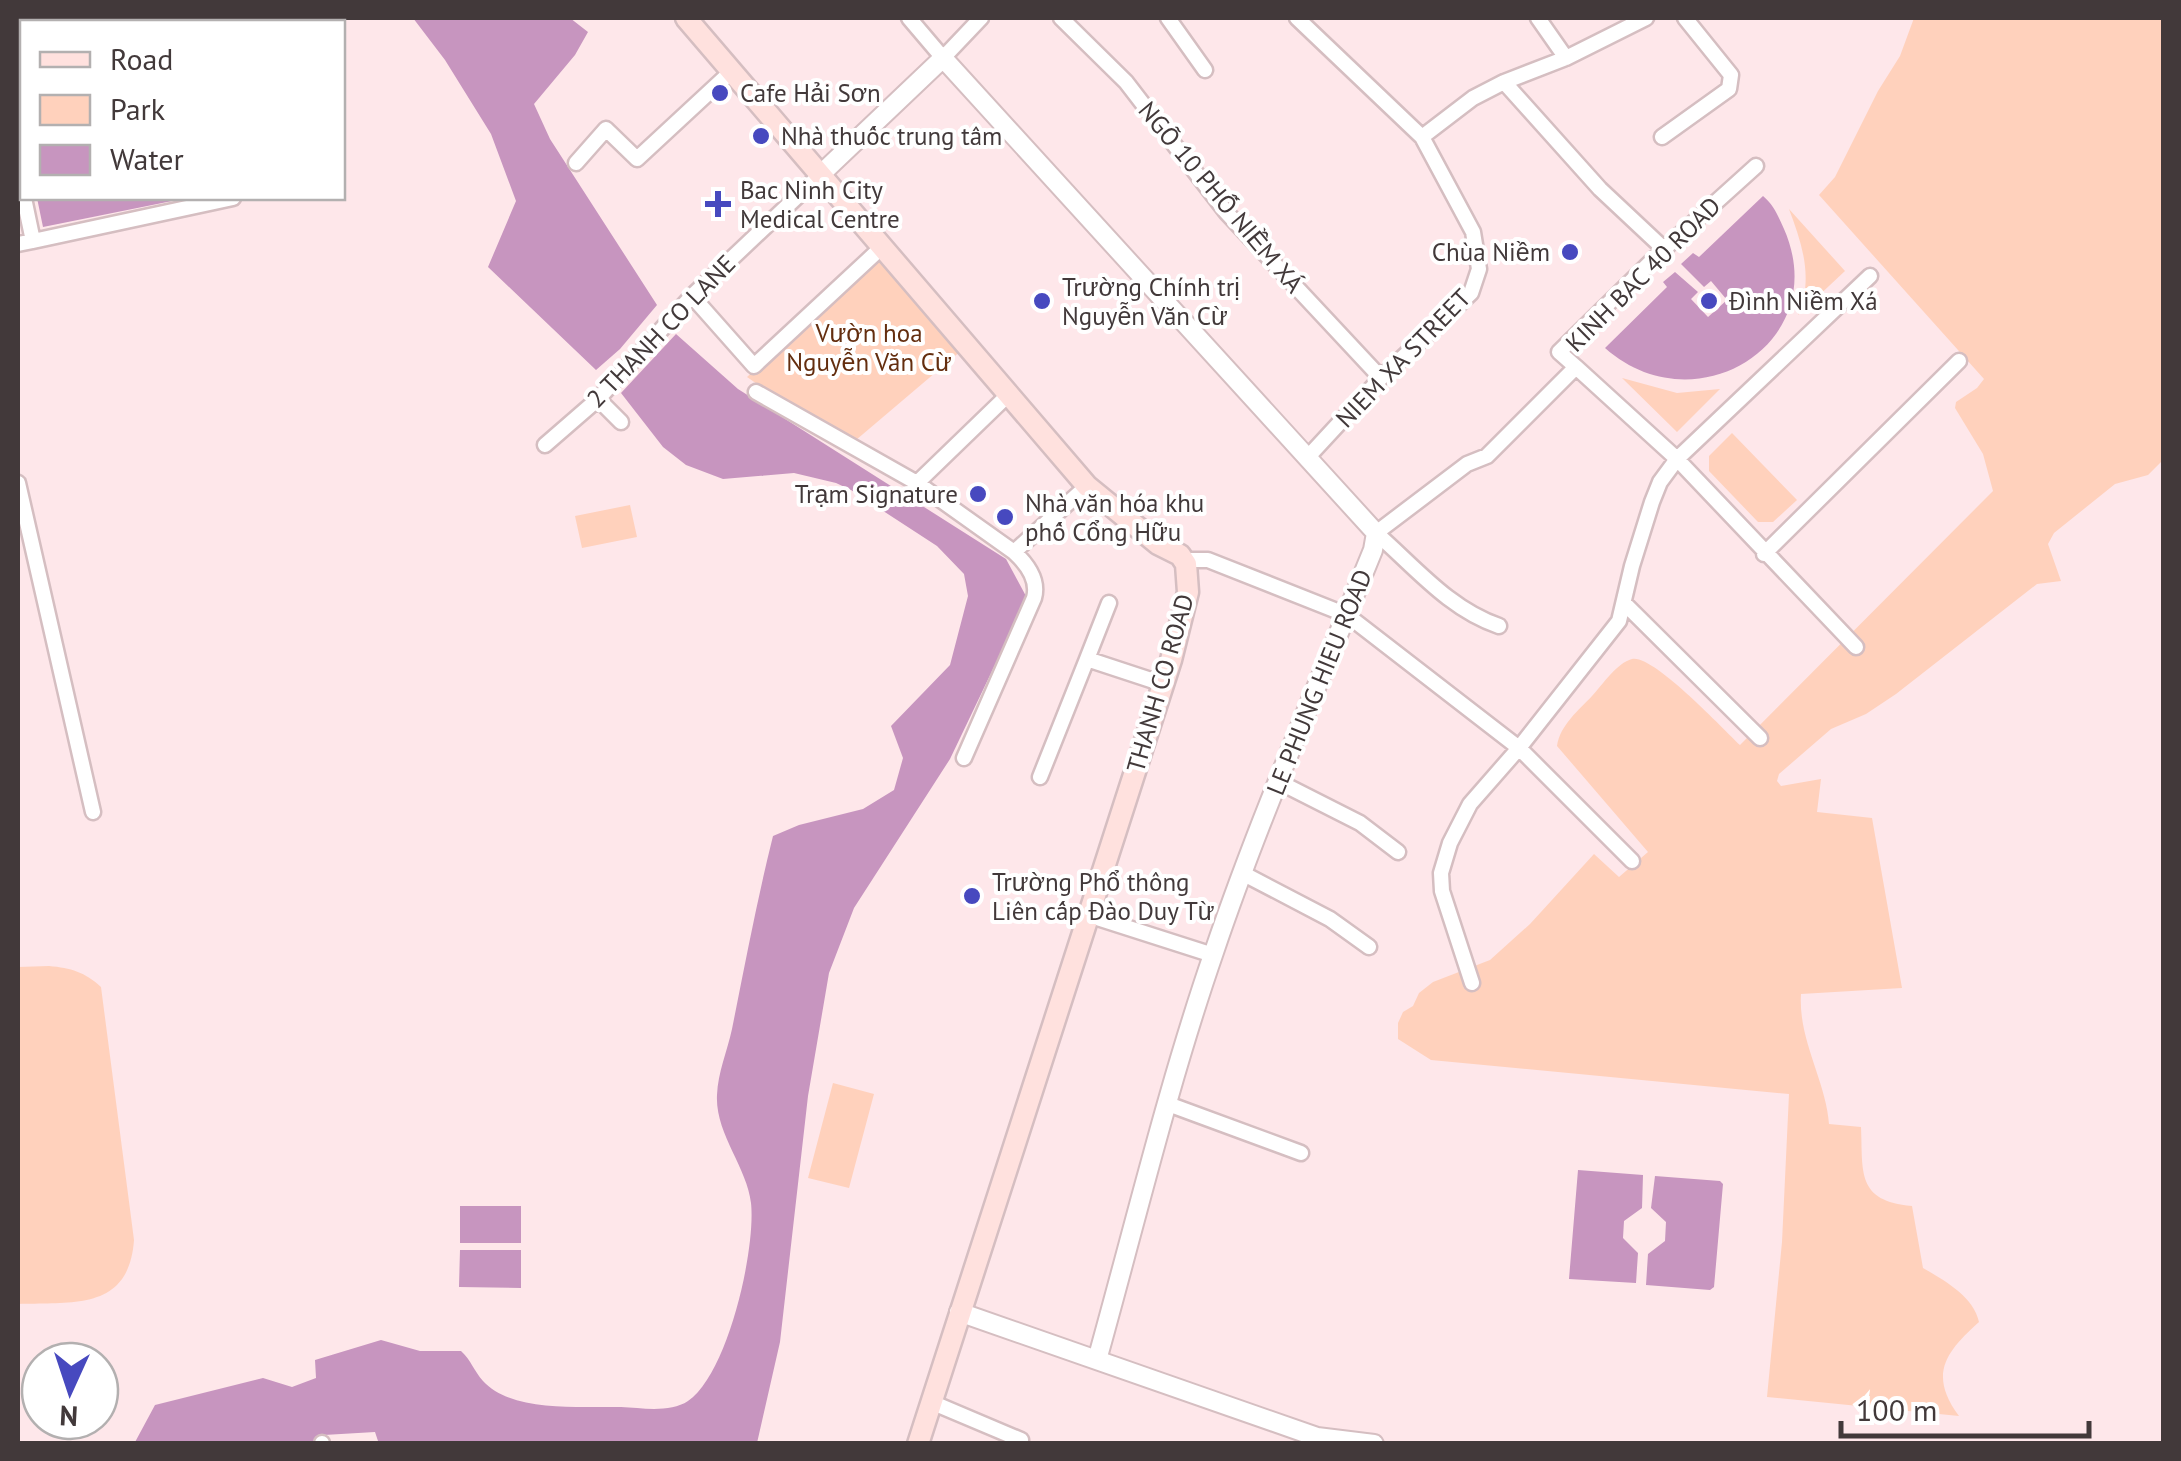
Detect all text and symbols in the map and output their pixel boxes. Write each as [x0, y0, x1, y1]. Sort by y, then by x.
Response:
legend [20, 20, 345, 200]
text: Road [110, 39, 174, 78]
place label: Cafe Hải Sơn [740, 77, 881, 109]
marker: Cafe Hải Sơn [709, 82, 731, 104]
text: Park [110, 89, 166, 128]
street label: NGÕ 10 PHỐ NIỀM XÁ [1132, 95, 1311, 300]
place label: Nhà thuốc trung tâm [781, 120, 1002, 152]
marker: Nhà thuốc trung tâm [750, 125, 772, 147]
text: Water [110, 139, 184, 178]
place label: Bac Ninh City Medical Centre [740, 174, 900, 235]
street label: KINH BAC 40 ROAD [1559, 190, 1727, 358]
marker: Bac Ninh City Medical Centre [705, 191, 731, 217]
place label: Chùa Niềm [1432, 236, 1550, 268]
marker: Chùa Niềm [1559, 241, 1581, 263]
street label: 2 THANH CO LANE [580, 248, 742, 414]
place label: Trường Chính trị Nguyễn Văn Cừ [1062, 271, 1240, 332]
street label: NIEM XA STREET [1329, 282, 1477, 434]
place label: Đình Niềm Xá [1728, 285, 1878, 317]
marker: Trường Chính trị Nguyễn Văn Cừ [1031, 290, 1053, 312]
marker: Đình Niềm Xá [1698, 290, 1720, 312]
park label: Vườn hoa Nguyễn Văn Cừ [786, 317, 952, 378]
place label: Trạm Signature [795, 478, 958, 510]
marker: Trạm Signature [967, 483, 989, 505]
place label: Nhà văn hóa khu phố Cổng Hữu [1025, 487, 1204, 548]
marker: Nhà văn hóa khu phố Cổng Hữu [994, 506, 1016, 528]
street label: LE PHUNG HIEU ROAD [1259, 564, 1379, 800]
street label: THANH CO ROAD [1119, 590, 1201, 776]
place label: Trường Phổ thông Liên cấp Đào Duy Từ [992, 866, 1215, 927]
marker: Trường Phổ thông Liên cấp Đào Duy Từ [961, 885, 983, 907]
north arrow [20, 1341, 120, 1441]
scale bar [1841, 1376, 2088, 1438]
text: 100 m [1856, 1390, 1937, 1429]
text: N [59, 1398, 79, 1435]

